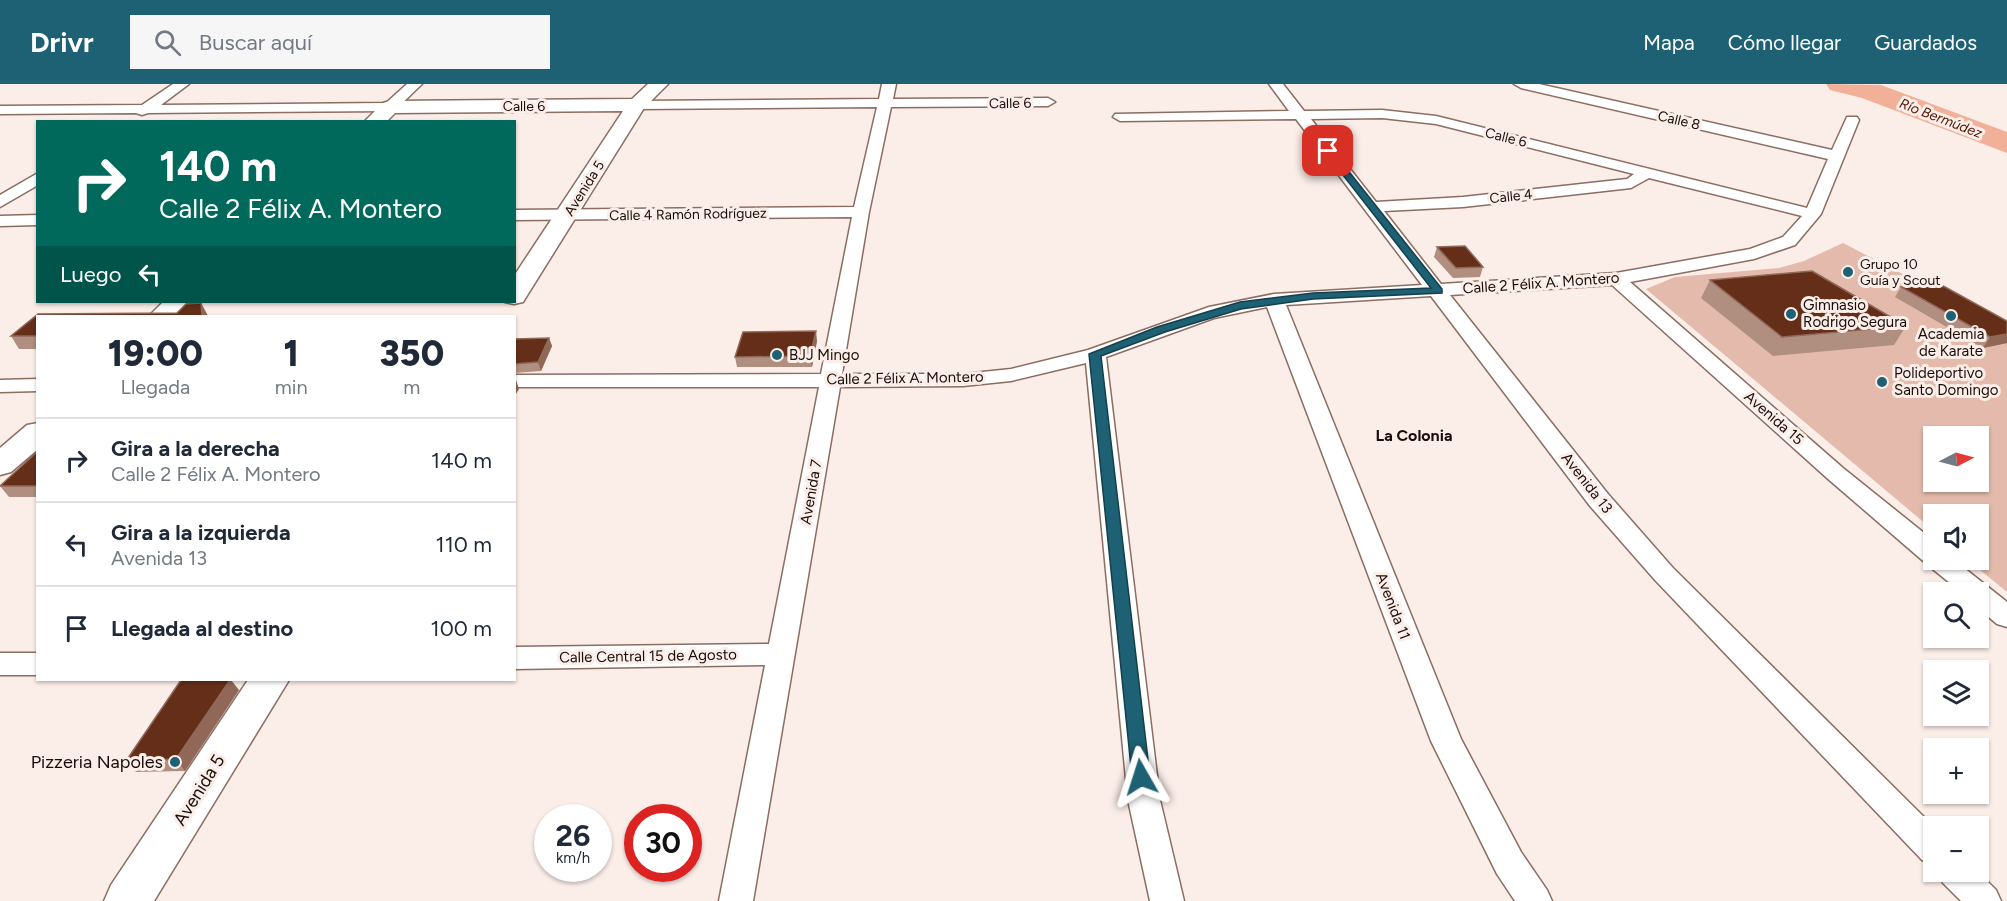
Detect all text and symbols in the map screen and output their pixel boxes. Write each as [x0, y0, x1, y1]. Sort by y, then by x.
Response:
search box [130, 15, 550, 69]
text: Drivr [30, 25, 94, 59]
icon: search [151, 26, 184, 59]
text: Buscar aquí [199, 29, 312, 56]
text: Mapa [1643, 30, 1695, 55]
text: Cómo llegar [1728, 30, 1841, 55]
text: Guardados [1874, 30, 1977, 55]
street label: Calle 6 [989, 95, 1031, 112]
water label: Río Bermúdez [1897, 95, 1985, 142]
street label: Calle 6 [503, 98, 545, 115]
street label: Calle 8 [1656, 107, 1702, 134]
street label: Calle 6 [1483, 124, 1529, 151]
pin [1302, 125, 1353, 176]
icon: arrive [1311, 134, 1344, 167]
text: 140 m [159, 141, 277, 192]
icon: right [60, 144, 138, 222]
street label: Avenida 5 [561, 157, 608, 219]
street label: Calle 4 [1489, 186, 1534, 207]
text: Calle 2 Félix A. Montero [159, 192, 442, 225]
street label: Calle 4 Ramón Rodríguez [609, 205, 767, 224]
place label: Grupo 10 Guía y Scout [1860, 256, 1941, 289]
icon: left [133, 258, 166, 291]
text: Luego [60, 261, 121, 288]
marker: Grupo 10 Guía y Scout [1841, 265, 1855, 279]
street label: Calle 2 Félix A. Montero [1462, 269, 1620, 297]
place label: Gimnasio Rodrigo Segura [1803, 296, 1907, 331]
marker: Gimnasio Rodrigo Segura [1784, 307, 1798, 321]
marker: Academia de Karate [1944, 309, 1958, 323]
place label: Academia de Karate [1918, 325, 1984, 360]
text: 19:00 [108, 332, 203, 375]
text: 1 [283, 332, 299, 375]
text: 350 [379, 332, 444, 375]
place label: BJJ Mingo [789, 346, 860, 364]
marker: BJJ Mingo [770, 348, 784, 362]
place label: Polideportivo Santo Domingo [1894, 364, 1999, 399]
street label: Calle 2 Félix A. Montero [826, 368, 984, 388]
text: Llegada [121, 375, 190, 399]
text: min [275, 375, 308, 399]
text: m [403, 375, 420, 399]
marker: Polideportivo Santo Domingo [1875, 375, 1889, 389]
street label: Avenida 15 [1741, 387, 1807, 449]
district label: La Colonia [1376, 426, 1452, 445]
north arrow [1923, 426, 1989, 492]
map controls [1923, 426, 1989, 882]
text: Gira a la derecha [111, 435, 280, 462]
icon: right [60, 444, 93, 477]
text: 140 m [431, 447, 492, 474]
street label: Avenida 13 [1558, 449, 1616, 517]
street label: Avenida 7 [796, 458, 826, 526]
text: Calle 2 Félix A. Montero [111, 462, 321, 486]
button: sound [1923, 504, 1989, 570]
text: Gira a la izquierda [111, 519, 291, 546]
icon: left [60, 528, 93, 561]
text: 110 m [436, 531, 492, 558]
text: Avenida 13 [111, 546, 207, 570]
street label: Avenida 11 [1372, 570, 1414, 642]
button: search [1923, 582, 1989, 648]
icon: arrive [60, 612, 93, 645]
text: Llegada al destino [111, 615, 293, 642]
text: 100 m [431, 615, 492, 642]
street label: Calle Central 15 de Agosto [559, 645, 737, 667]
button: layers [1923, 660, 1989, 726]
button: + [1923, 738, 1989, 804]
position arrow [1109, 745, 1173, 809]
street label: Avenida 5 [169, 750, 229, 830]
place label: Pizzeria Napoles [31, 751, 163, 773]
marker: Pizzeria Napoles [168, 755, 182, 769]
speed limit sign: 30 [624, 804, 702, 882]
button: − [1923, 816, 1989, 882]
text: 26 [556, 817, 590, 854]
text: km/h [556, 849, 590, 867]

